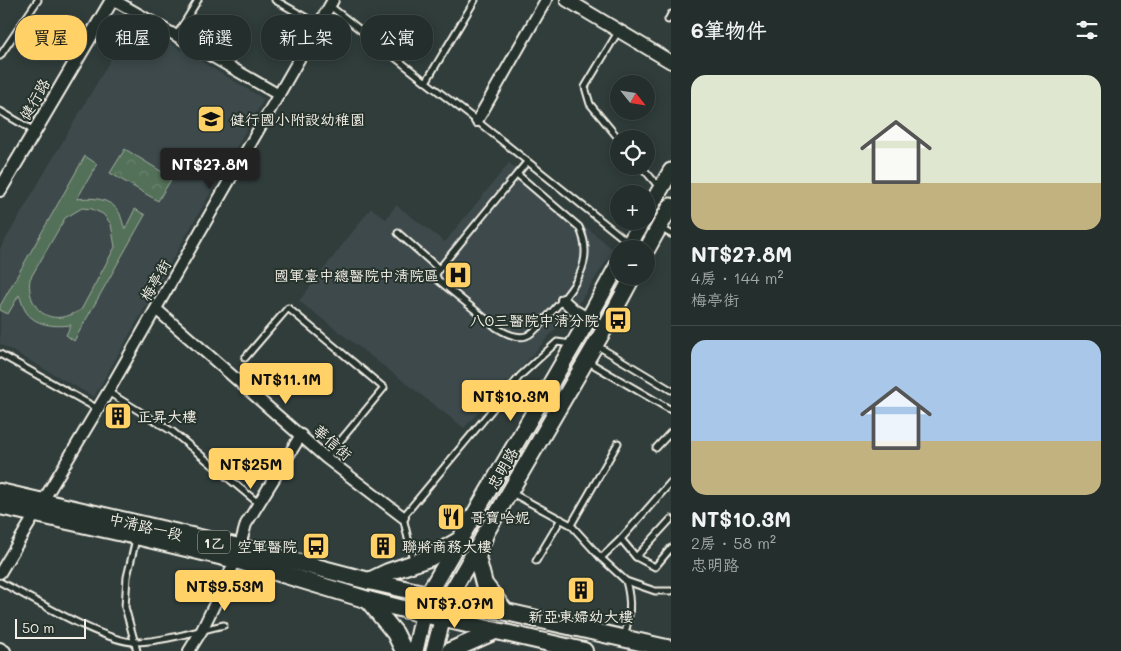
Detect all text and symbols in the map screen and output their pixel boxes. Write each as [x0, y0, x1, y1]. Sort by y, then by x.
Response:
chip: 買屋 [15, 15, 87, 60]
chip: 租屋 [97, 15, 169, 60]
chip: 篩選 [179, 15, 251, 60]
chip: 新上架 [261, 15, 351, 60]
chip: 公寓 [361, 15, 433, 60]
text: 6筆物件 [691, 16, 767, 43]
icon: filters [1073, 16, 1101, 44]
street label: 健行路 [14, 75, 54, 123]
north arrow [610, 75, 655, 120]
map controls [610, 75, 655, 285]
school or university icon: 健行國小附設幼稚園 [196, 104, 226, 134]
icon: home [851, 107, 941, 197]
place label: 健行國小附設幼稚園 [230, 109, 365, 129]
button: locate [610, 130, 655, 175]
pin: NT$27.8M [158, 148, 262, 190]
text: NT$27.8M [171, 153, 249, 174]
button: + [610, 185, 655, 230]
button: − [610, 240, 655, 285]
text: NT$27.8M [691, 240, 792, 267]
street label: 梅亭街 [135, 256, 175, 304]
hospital icon: 國軍臺中總醫院中清院區 [443, 260, 473, 290]
place label: 國軍臺中總醫院中清院區 [274, 265, 439, 285]
text: 4房 · 144 m² [691, 267, 783, 288]
text: 梅亭街 [691, 289, 739, 310]
bus stop icon: 八0三醫院中清分院 [603, 305, 633, 335]
place label: 八0三醫院中清分院 [470, 310, 599, 330]
pin: NT$11.1M [234, 362, 338, 405]
text: NT$11.1M [251, 368, 321, 389]
icon: home [851, 373, 941, 463]
pin: NT$10.3M [459, 380, 563, 422]
text: NT$10.3M [473, 385, 549, 406]
building icon: 正昇大樓 [103, 401, 133, 431]
place label: 正昇大樓 [137, 406, 197, 426]
street label: 華信街 [309, 420, 357, 464]
street label: 忠明路 [482, 444, 522, 492]
pin: NT$25M [210, 448, 292, 490]
text: NT$25M [220, 453, 282, 474]
restaurant icon: 哥寶哈妮 [436, 502, 466, 532]
text: NT$10.3M [691, 505, 791, 532]
place label: 哥寶哈妮 [470, 507, 530, 527]
street label: 中清路一段 [107, 508, 185, 544]
road number: 1乙 [198, 530, 230, 554]
bus stop icon: 空軍醫院 [301, 531, 331, 561]
building icon: 聯將商務大樓 [368, 531, 398, 561]
text: 2房 · 58 m² [691, 532, 776, 553]
place label: 空軍醫院 [237, 536, 297, 556]
place label: 聯將商務大樓 [402, 536, 492, 556]
text: 忠明路 [691, 554, 739, 575]
pin: NT$9.53M [173, 570, 277, 612]
text: NT$9.53M [186, 575, 264, 596]
building icon: 新亞東婦幼大樓 [566, 575, 596, 605]
pin: NT$7.07M [403, 586, 507, 629]
text: NT$7.07M [416, 592, 494, 613]
place label: 新亞東婦幼大樓 [528, 606, 634, 626]
scale bar [15, 616, 86, 639]
text: 50 m [22, 618, 54, 637]

